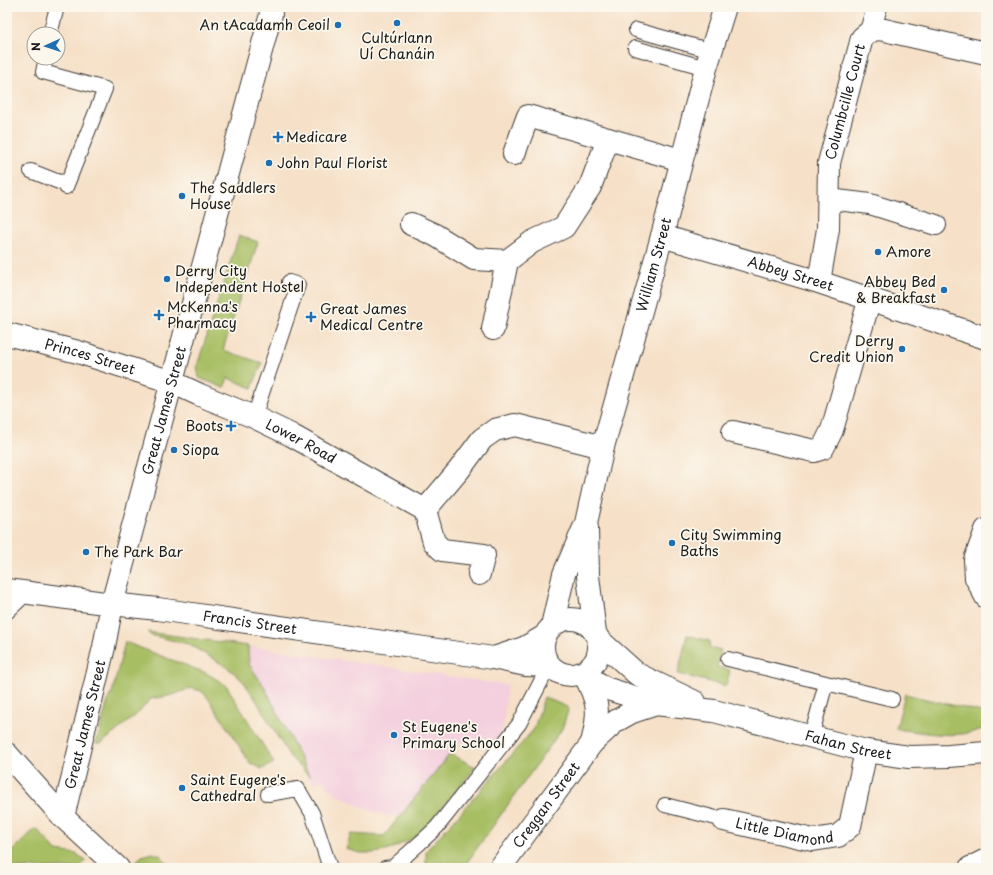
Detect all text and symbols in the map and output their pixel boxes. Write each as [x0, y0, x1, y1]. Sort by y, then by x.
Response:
place label: An tAcadamh Ceoil [200, 14, 330, 35]
marker: Cultúrlann Uí Chanáin [392, 18, 402, 28]
marker: An tAcadamh Ceoil [333, 20, 343, 30]
north arrow [26, 26, 66, 66]
place label: Cultúrlann Uí Chanáin [359, 27, 435, 64]
text: N [27, 41, 44, 51]
street label: Columbcille Court [819, 41, 870, 162]
place label: Medicare [286, 126, 347, 147]
marker: Medicare [273, 132, 283, 142]
place label: John Paul Florist [277, 152, 388, 173]
marker: John Paul Florist [264, 158, 274, 168]
place label: The Saddlers House [190, 177, 276, 214]
marker: The Saddlers House [177, 191, 187, 201]
street label: William Street [630, 215, 676, 314]
place label: Amore [886, 241, 931, 262]
marker: Amore [873, 247, 883, 257]
street label: Abbey Street [745, 251, 837, 296]
place label: Derry City Independent Hostel [175, 260, 304, 297]
place label: Abbey Bed & Breakfast [856, 271, 936, 308]
marker: Derry City Independent Hostel [162, 274, 172, 284]
marker: Abbey Bed & Breakfast [939, 285, 949, 295]
place label: McKenna's Pharmacy [167, 296, 238, 333]
place label: Great James Medical Centre [320, 298, 423, 335]
marker: McKenna's Pharmacy [154, 310, 164, 320]
marker: Great James Medical Centre [305, 311, 317, 323]
place label: Derry Credit Union [809, 330, 894, 367]
street label: Princes Street [43, 333, 138, 380]
street label: Great James Street [136, 344, 191, 477]
marker: Derry Credit Union [897, 344, 907, 354]
street label: Lower Road [262, 413, 341, 468]
place label: Boots [185, 415, 223, 436]
marker: Boots [226, 421, 236, 431]
place label: Siopa [182, 439, 220, 460]
marker: Siopa [169, 445, 179, 455]
place label: City Swimming Baths [680, 524, 781, 561]
marker: City Swimming Baths [667, 538, 677, 548]
place label: The Park Bar [94, 541, 183, 562]
marker: The Park Bar [81, 547, 91, 557]
street label: Francis Street [202, 605, 299, 639]
street label: Great James Street [59, 658, 111, 791]
place label: St Eugene's Primary School [402, 716, 505, 753]
street label: Fahan Street [803, 724, 893, 764]
marker: St Eugene's Primary School [389, 730, 399, 740]
street label: Creggan Street [507, 757, 585, 852]
place label: Saint Eugene's Cathedral [190, 769, 286, 806]
marker: Saint Eugene's Cathedral [177, 783, 187, 793]
street label: Little Diamond [734, 812, 835, 850]

